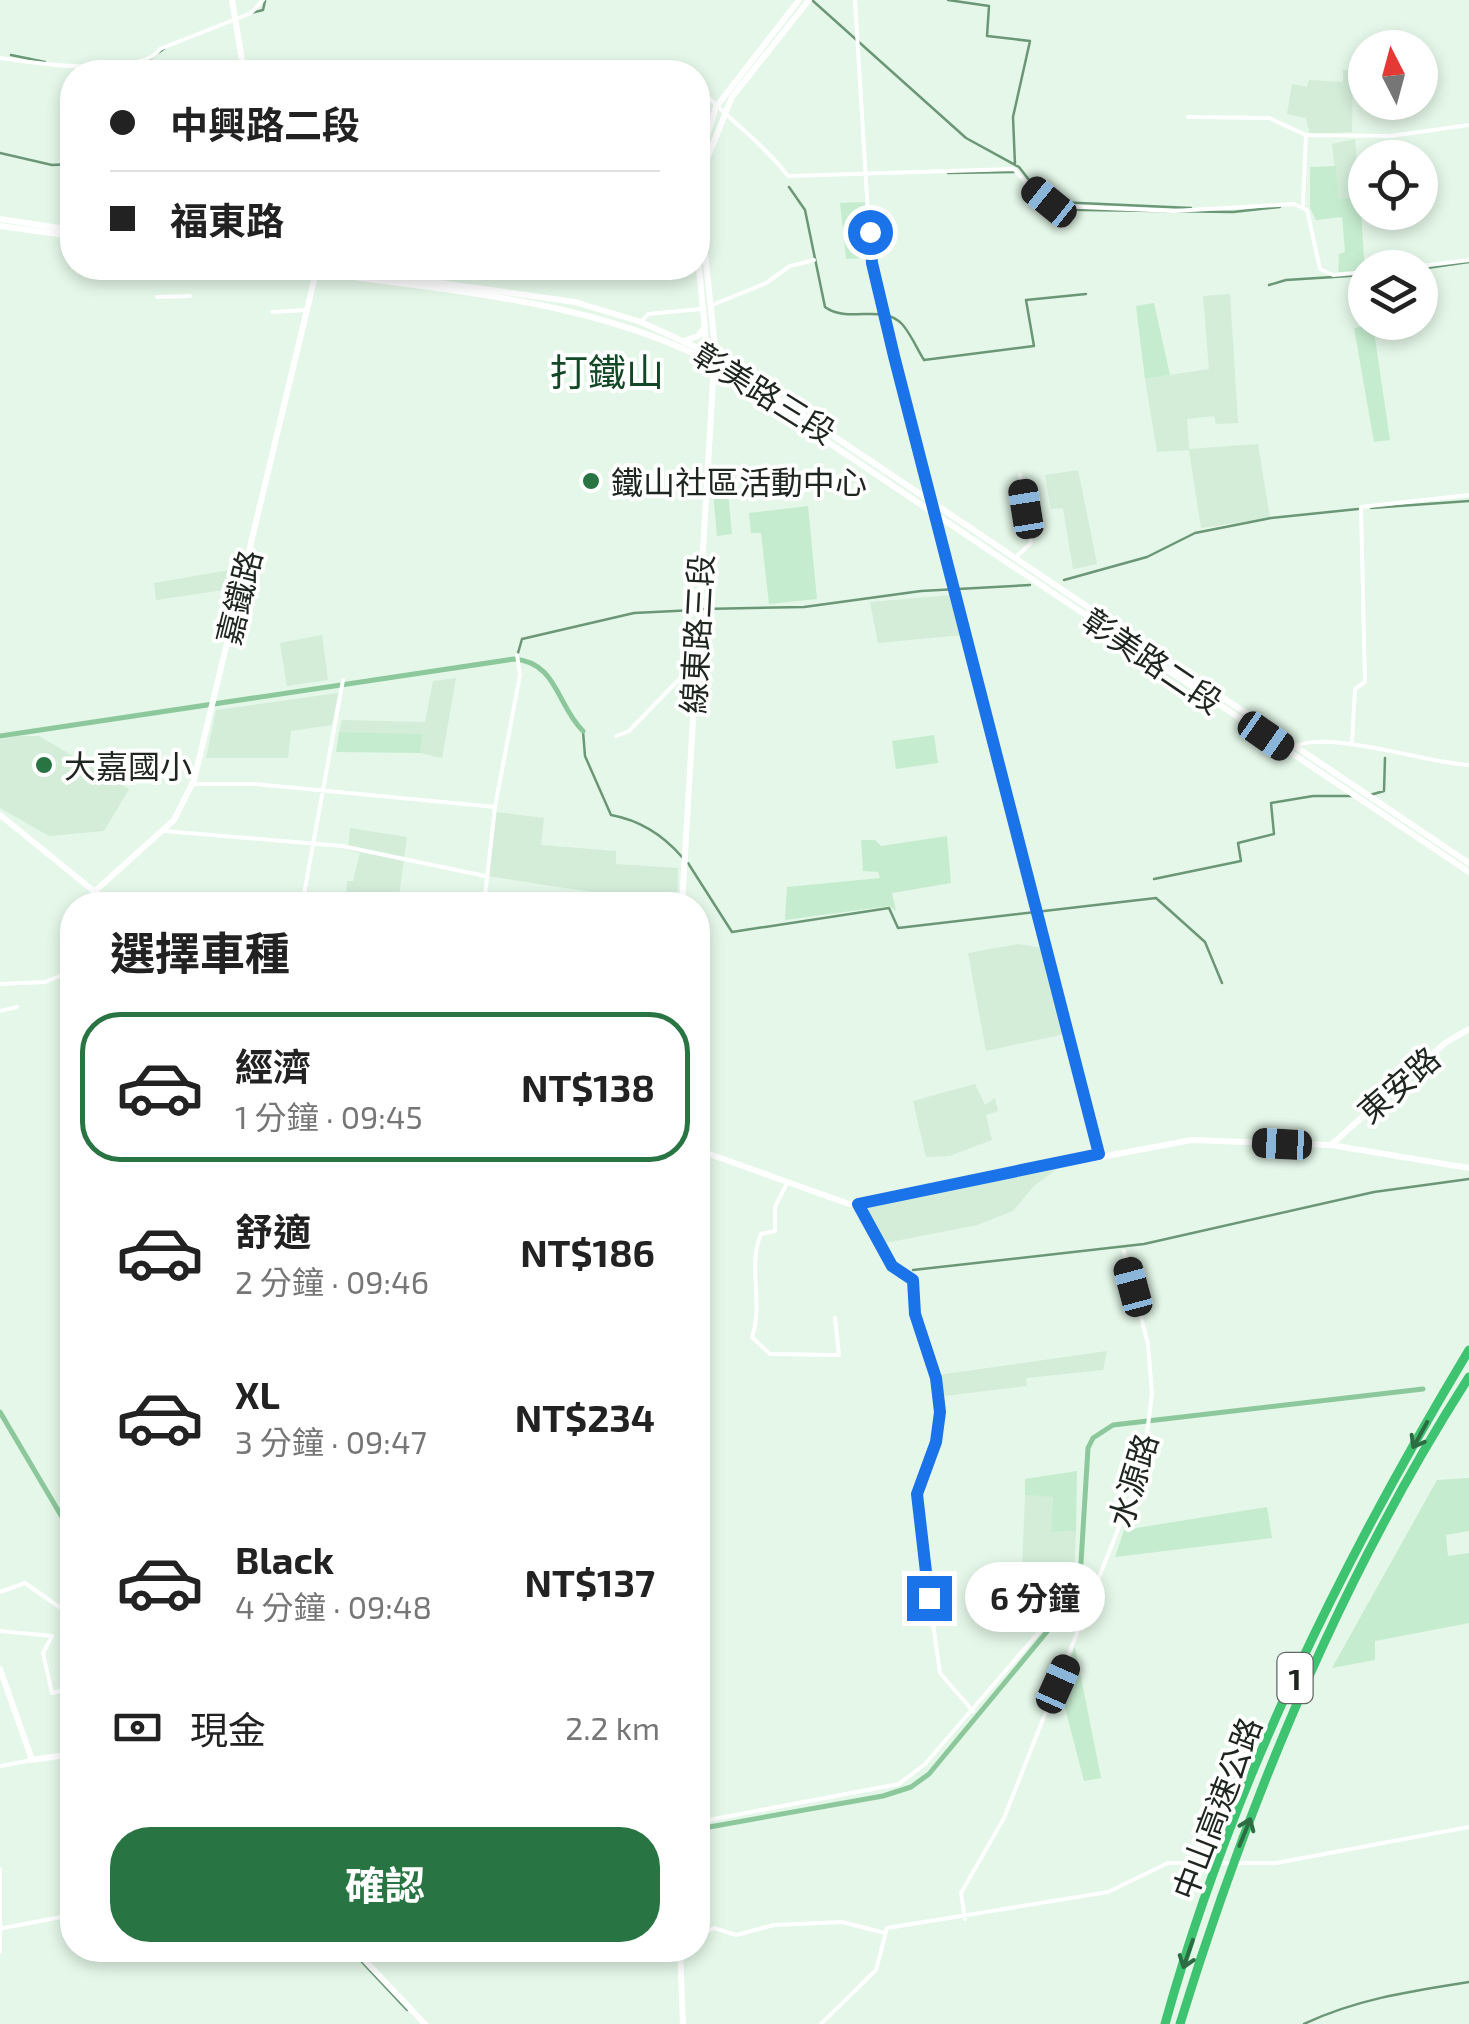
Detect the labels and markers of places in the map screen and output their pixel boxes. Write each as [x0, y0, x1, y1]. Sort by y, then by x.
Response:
place label: 鐵山社區活動中心 [611, 462, 867, 500]
marker: 鐵山社區活動中心 [580, 470, 602, 492]
place label: 大嘉國小 [64, 746, 192, 784]
marker: 大嘉國小 [33, 754, 55, 776]

